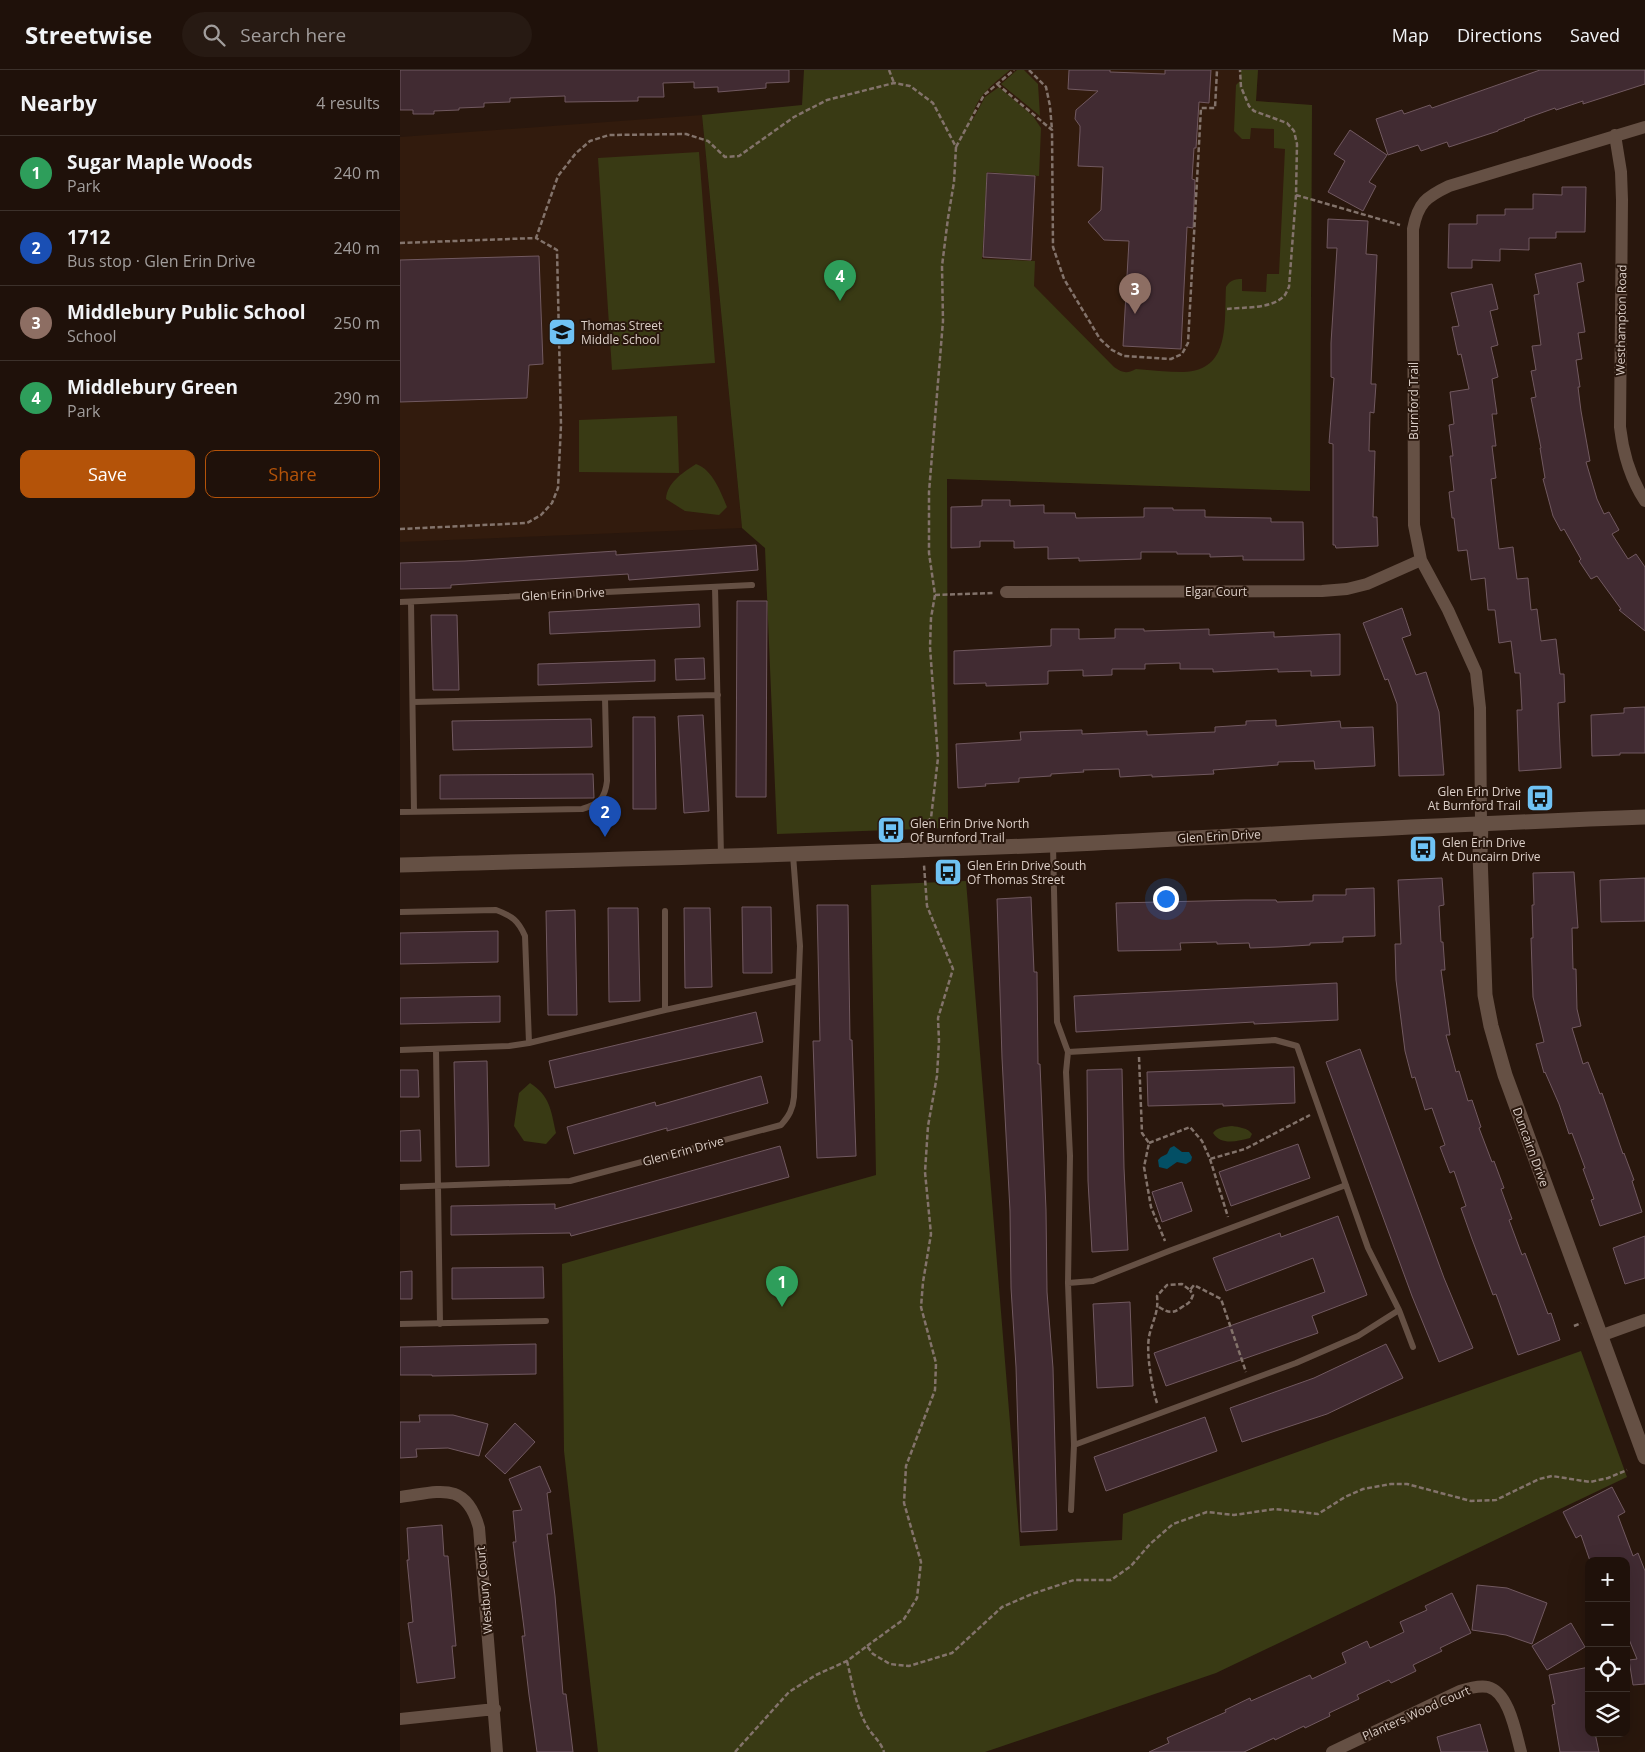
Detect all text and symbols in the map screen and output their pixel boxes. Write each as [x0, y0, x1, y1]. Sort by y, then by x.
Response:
search box [182, 12, 532, 57]
text: Streetwise [25, 18, 152, 51]
icon: search [200, 21, 228, 49]
text: Search here [240, 22, 346, 48]
text: Map [1392, 23, 1429, 47]
text: Directions [1457, 23, 1542, 47]
text: Saved [1570, 23, 1620, 47]
text: Nearby [20, 89, 97, 117]
text: 4 results [316, 92, 380, 114]
text: Sugar Maple Woods [67, 149, 252, 175]
text: 1 [31, 162, 41, 184]
text: 240 m [334, 162, 380, 184]
text: Park [67, 175, 100, 197]
text: 1712 [67, 224, 110, 250]
text: 2 [31, 237, 41, 259]
text: 240 m [334, 237, 380, 259]
text: Bus stop · Glen Erin Drive [67, 250, 255, 272]
pin: 4 [824, 260, 856, 301]
street label: Westhampton Road [1612, 264, 1630, 376]
pin: 3 [1119, 273, 1151, 314]
text: Middlebury Public School [67, 299, 305, 325]
text: 3 [31, 312, 41, 334]
text: 250 m [334, 312, 380, 334]
school or university icon: Thomas Street Middle School [547, 317, 577, 347]
place label: Thomas Street Middle School [581, 317, 662, 348]
text: School [67, 325, 117, 347]
street label: Burnford Trail [1405, 362, 1422, 440]
text: Middlebury Green [67, 374, 238, 400]
text: 4 [31, 387, 41, 409]
text: 290 m [334, 387, 380, 409]
text: Park [67, 400, 100, 422]
button: Save [20, 450, 195, 498]
button: Share [205, 450, 380, 498]
street label: Glen Erin Drive [521, 583, 605, 605]
street label: Elgar Court [1185, 583, 1247, 600]
place label: Glen Erin Drive At Burnford Trail [1428, 783, 1521, 814]
bus stop icon: Glen Erin Drive At Burnford Trail [1525, 783, 1555, 813]
pin: 2 [589, 796, 621, 837]
bus stop icon: Glen Erin Drive North Of Burnford Trail [876, 815, 906, 845]
place label: Glen Erin Drive North Of Burnford Trail [910, 815, 1029, 846]
street label: Glen Erin Drive [1177, 825, 1261, 847]
bus stop icon: Glen Erin Drive At Duncairn Drive [1408, 834, 1438, 864]
place label: Glen Erin Drive At Duncairn Drive [1442, 834, 1541, 865]
bus stop icon: Glen Erin Drive South Of Thomas Street [933, 857, 963, 887]
place label: Glen Erin Drive South Of Thomas Street [967, 857, 1086, 888]
your location [1153, 886, 1179, 912]
street label: Duncairn Drive [1509, 1105, 1553, 1189]
street label: Glen Erin Drive [641, 1132, 726, 1170]
pin: 1 [766, 1266, 798, 1307]
street label: Westbury Court [472, 1545, 496, 1635]
map controls [1585, 1557, 1630, 1737]
button: + [1585, 1557, 1630, 1602]
button: − [1585, 1602, 1630, 1647]
button: locate [1585, 1647, 1630, 1692]
street label: Planters Wood Court [1359, 1682, 1473, 1744]
button: layers [1585, 1692, 1630, 1737]

